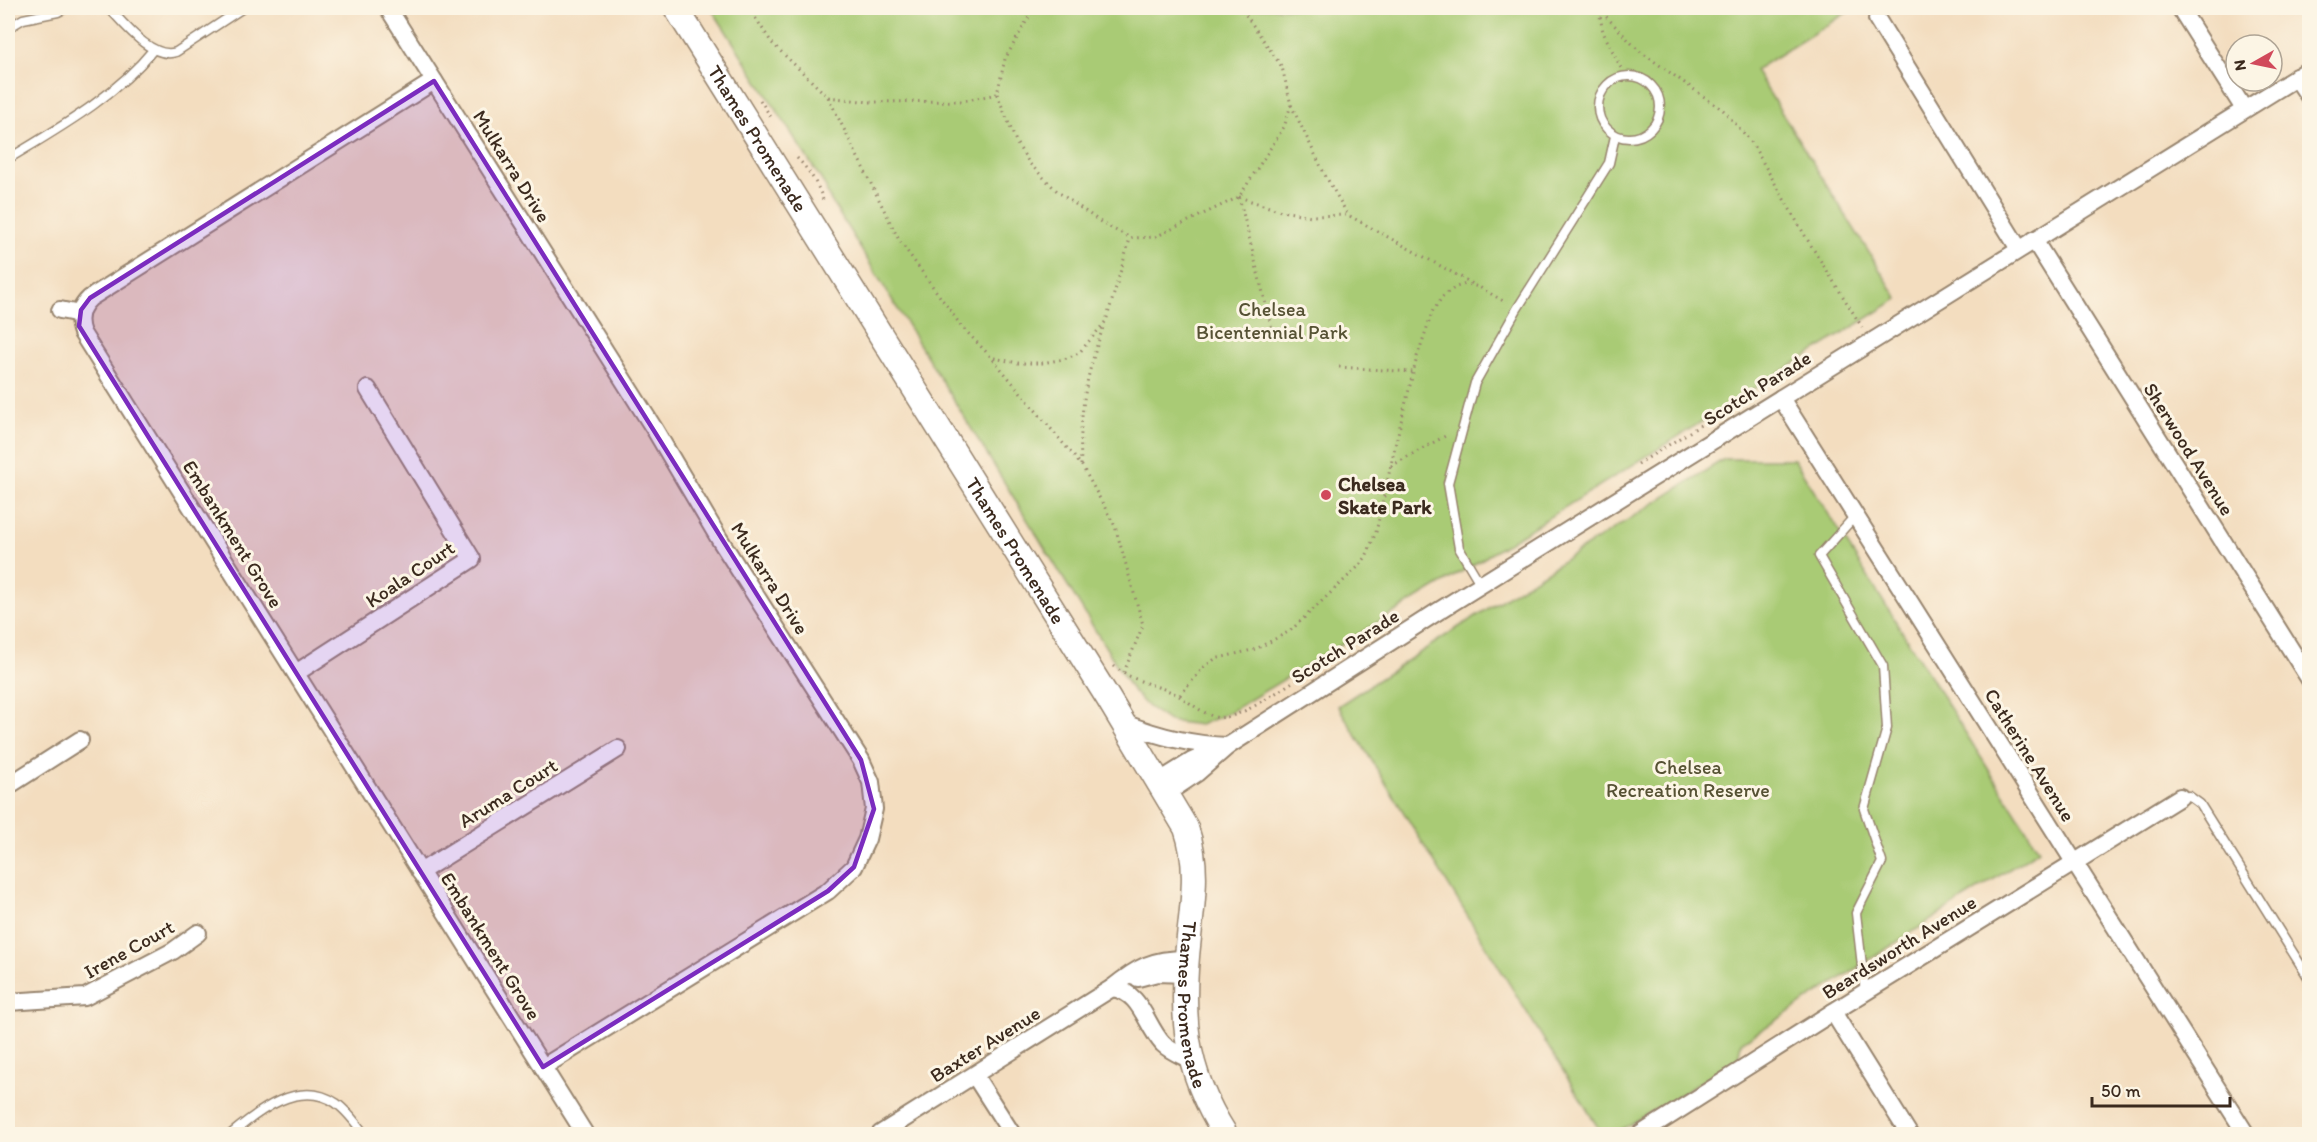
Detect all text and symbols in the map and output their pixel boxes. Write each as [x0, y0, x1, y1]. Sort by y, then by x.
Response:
north arrow [2224, 33, 2284, 93]
text: N [2229, 58, 2250, 72]
street label: Thames Promenade [703, 61, 813, 216]
street label: Mulkarra Drive [468, 105, 556, 227]
park label: Chelsea Bicentennial Park [1196, 297, 1348, 344]
street label: Scotch Parade [1699, 345, 1815, 431]
street label: Sherwood Avenue [2139, 378, 2239, 520]
street label: Embankment Grove [178, 456, 288, 612]
place label: Chelsea Skate Park [1338, 472, 1432, 519]
street label: Thames Promenade [961, 473, 1071, 628]
marker: Chelsea Skate Park [1319, 488, 1333, 502]
street label: Mulkarra Drive [726, 517, 814, 639]
street label: Koala Court [361, 535, 459, 613]
street label: Scotch Parade [1287, 603, 1403, 689]
street label: Catherine Avenue [1979, 684, 2081, 826]
street label: Aruma Court [454, 753, 562, 833]
park label: Chelsea Recreation Reserve [1606, 755, 1770, 802]
street label: Embankment Grove [436, 868, 546, 1024]
street label: Beardsworth Avenue [1817, 890, 1981, 1004]
street label: Irene Court [80, 914, 178, 984]
street label: Thames Promenade [1173, 920, 1212, 1092]
street label: Baxter Avenue [926, 1001, 1044, 1087]
scale bar [2092, 1070, 2230, 1108]
text: 50 m [2101, 1080, 2141, 1102]

